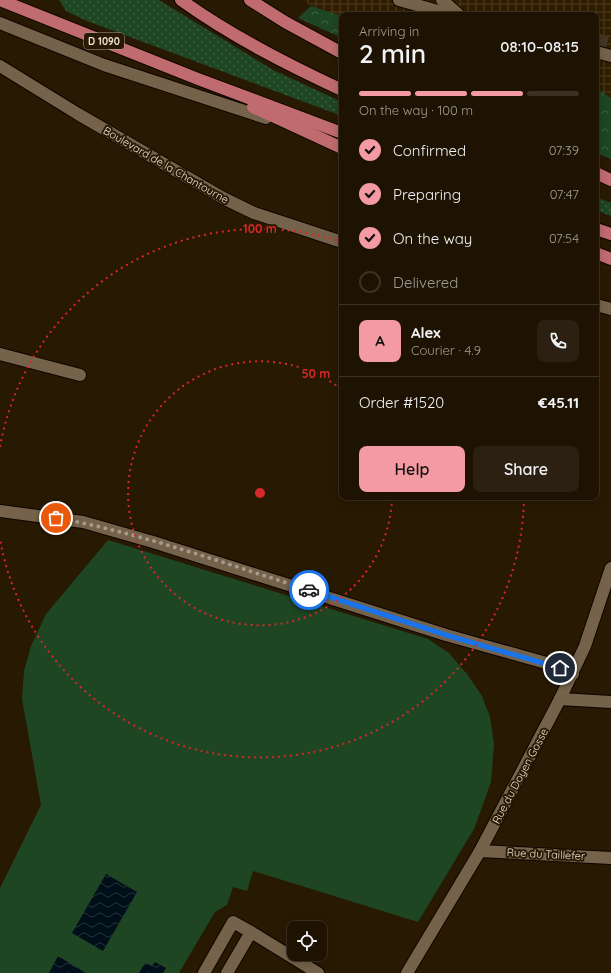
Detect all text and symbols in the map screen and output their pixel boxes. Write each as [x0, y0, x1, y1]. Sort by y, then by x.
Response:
text: Arriving in [359, 23, 419, 39]
road number: D 1090 [84, 33, 124, 49]
text: 2 min [359, 37, 426, 70]
text: 08:10–08:15 [500, 37, 579, 56]
text: On the way · 100 m [359, 102, 473, 118]
street label: Boulevard de la Chantourne [101, 123, 231, 207]
icon: check [359, 139, 381, 161]
text: Confirmed [393, 141, 466, 160]
text: 07:39 [549, 142, 579, 158]
icon: check [359, 183, 381, 205]
text: Preparing [393, 185, 461, 204]
text: 07:47 [550, 186, 579, 202]
text: 100 m [243, 221, 277, 236]
icon: check [359, 227, 381, 249]
text: On the way [393, 229, 472, 248]
text: 07:54 [549, 230, 579, 246]
text: Delivered [393, 273, 458, 292]
button: phone [537, 320, 579, 362]
text: Alex [411, 323, 441, 342]
text: A [375, 331, 385, 350]
text: Courier · 4.9 [411, 342, 481, 358]
text: 50 m [302, 366, 330, 381]
text: Order #1520 [359, 393, 444, 412]
text: €45.11 [538, 393, 579, 412]
button: Help [359, 446, 465, 492]
button: Share [473, 446, 579, 492]
centre of rings [253, 486, 267, 500]
pin [39, 501, 73, 535]
icon: bag [45, 507, 67, 529]
courier [289, 570, 329, 610]
icon: car [298, 579, 320, 601]
pin [543, 651, 577, 685]
icon: home [549, 657, 571, 679]
street label: Rue du Doyen Gosse [489, 726, 551, 826]
street label: Rue du Taillefer [506, 845, 586, 863]
map controls [287, 921, 327, 961]
button: locate [287, 921, 327, 961]

